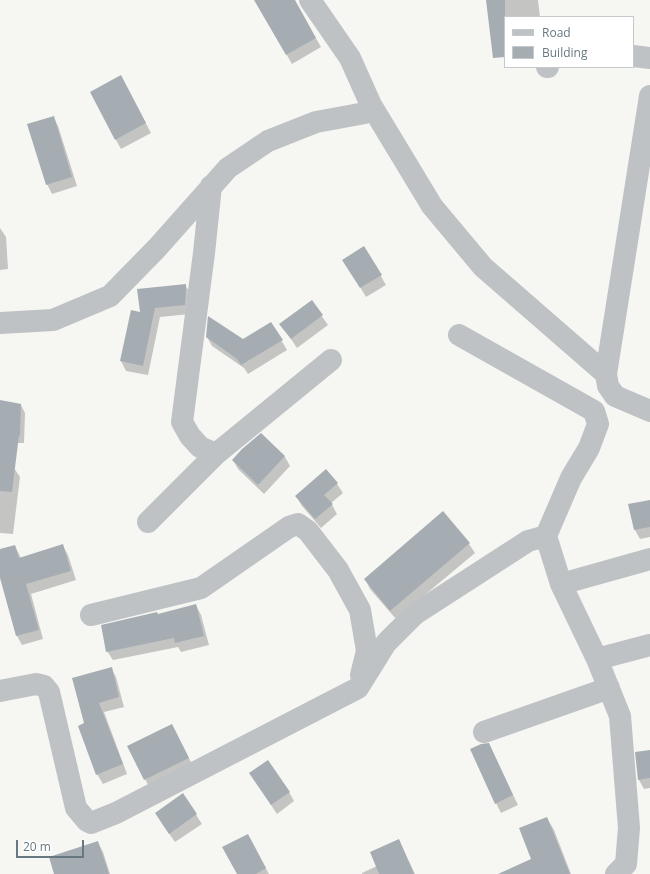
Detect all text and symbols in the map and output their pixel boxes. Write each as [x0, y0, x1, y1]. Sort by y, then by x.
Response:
legend [504, 16, 634, 68]
text: Road [542, 24, 571, 41]
text: Building [542, 44, 587, 61]
scale bar [18, 832, 86, 858]
text: 20 m [23, 838, 51, 855]

